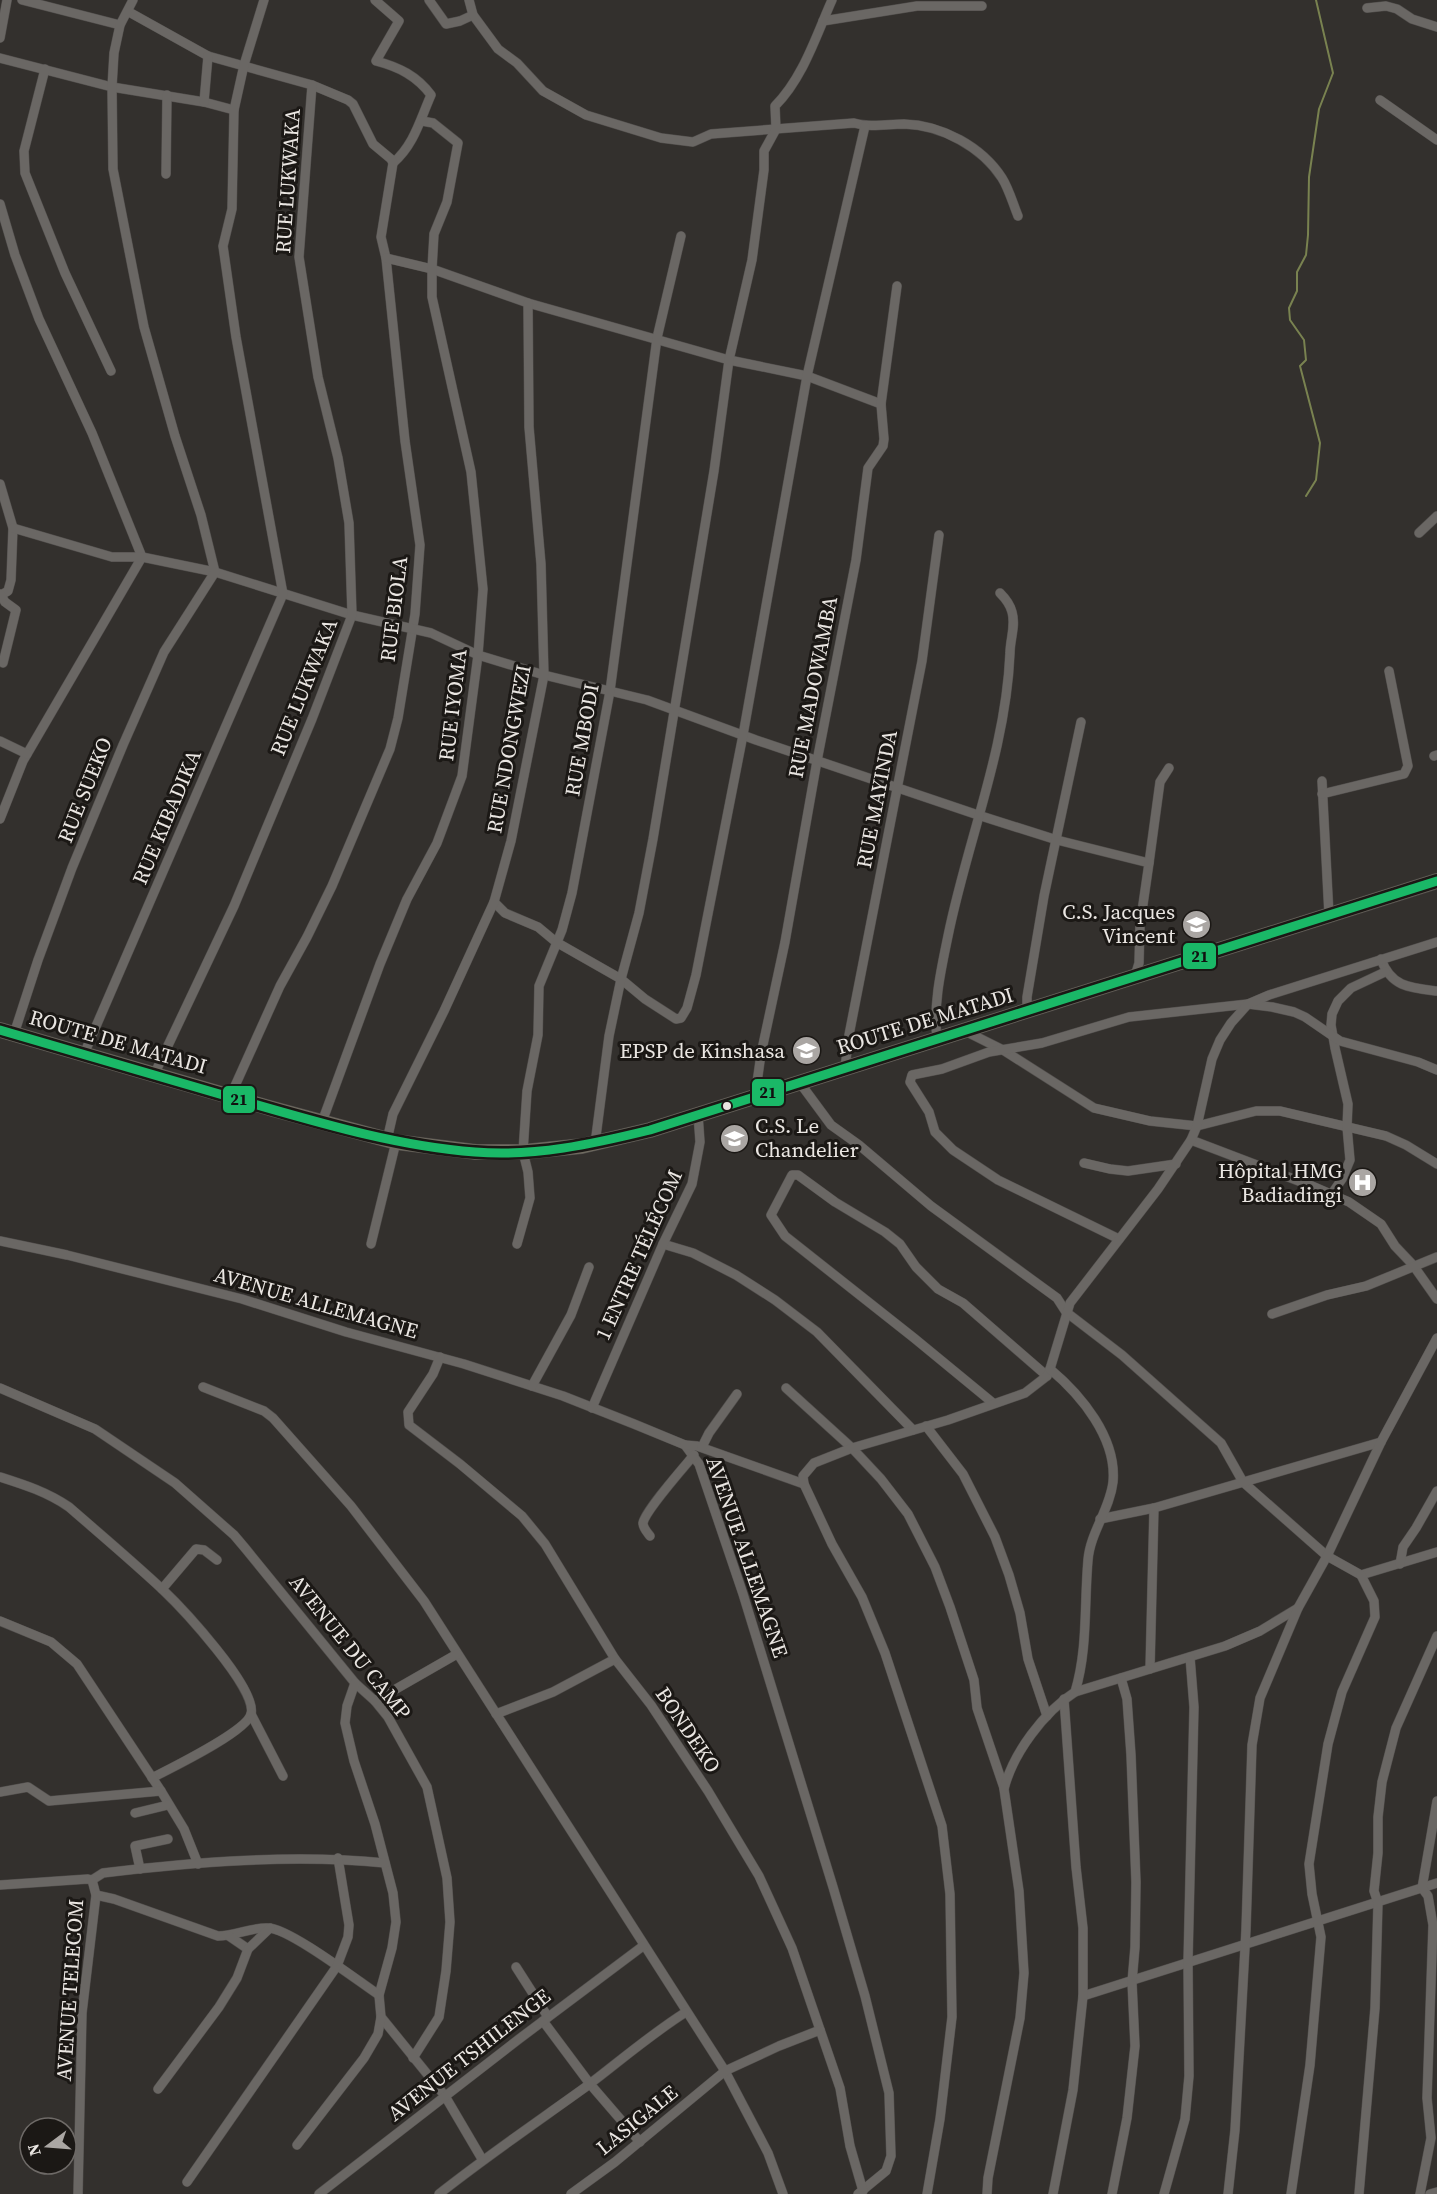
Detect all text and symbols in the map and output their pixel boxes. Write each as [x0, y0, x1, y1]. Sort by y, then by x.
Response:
street label: RUE LUKWAKA [268, 107, 307, 254]
street label: RUE BIOLA [373, 554, 414, 663]
street label: RUE MADOWAMBA [781, 594, 844, 780]
street label: RUE LUKWAKA [263, 614, 344, 760]
street label: RUE IYOMA [431, 647, 474, 763]
street label: RUE NDONGWEZI [479, 662, 538, 836]
street label: RUE MBODI [557, 681, 606, 798]
street label: RUE MAYINDA [849, 727, 904, 871]
street label: RUE SUEKO [50, 733, 119, 847]
street label: RUE KIBADIKA [125, 745, 208, 889]
place label: C.S. Jacques Vincent [1062, 897, 1175, 950]
school or university icon: C.S. Jacques Vincent [1180, 908, 1212, 940]
line badge: 21 [1182, 942, 1217, 970]
text: 21 [1191, 945, 1209, 967]
street label: ROUTE DE MATADI [833, 980, 1017, 1061]
street label: ROUTE DE MATADI [26, 1002, 210, 1081]
school or university icon: EPSP de Kinshasa [790, 1035, 822, 1067]
place label: EPSP de Kinshasa [619, 1036, 785, 1065]
line badge: 21 [751, 1078, 785, 1107]
text: 21 [759, 1081, 777, 1103]
line badge: 21 [222, 1085, 256, 1114]
text: 21 [230, 1088, 248, 1110]
unlabelled marker [721, 1100, 733, 1112]
place label: C.S. Le Chandelier [755, 1111, 859, 1164]
school or university icon: C.S. Le Chandelier [718, 1122, 750, 1154]
place label: Hôpital HMG Badiadingi [1218, 1156, 1342, 1209]
street label: 1 ENTRE TÉLÉCOM [588, 1165, 689, 1345]
hospital icon: Hôpital HMG Badiadingi [1347, 1167, 1379, 1199]
street label: AVENUE ALLEMAGNE [211, 1260, 421, 1346]
street label: AVENUE ALLEMAGNE [699, 1452, 795, 1661]
street label: AVENUE DU CAMP [283, 1568, 418, 1725]
street label: BONDEKO [649, 1681, 728, 1778]
street label: AVENUE TELECOM [49, 1898, 90, 2082]
street label: AVENUE TSHILENGE [381, 1982, 556, 2127]
street label: LASIGALE [590, 2078, 683, 2161]
north arrow [18, 2116, 78, 2176]
text: N [21, 2141, 46, 2159]

